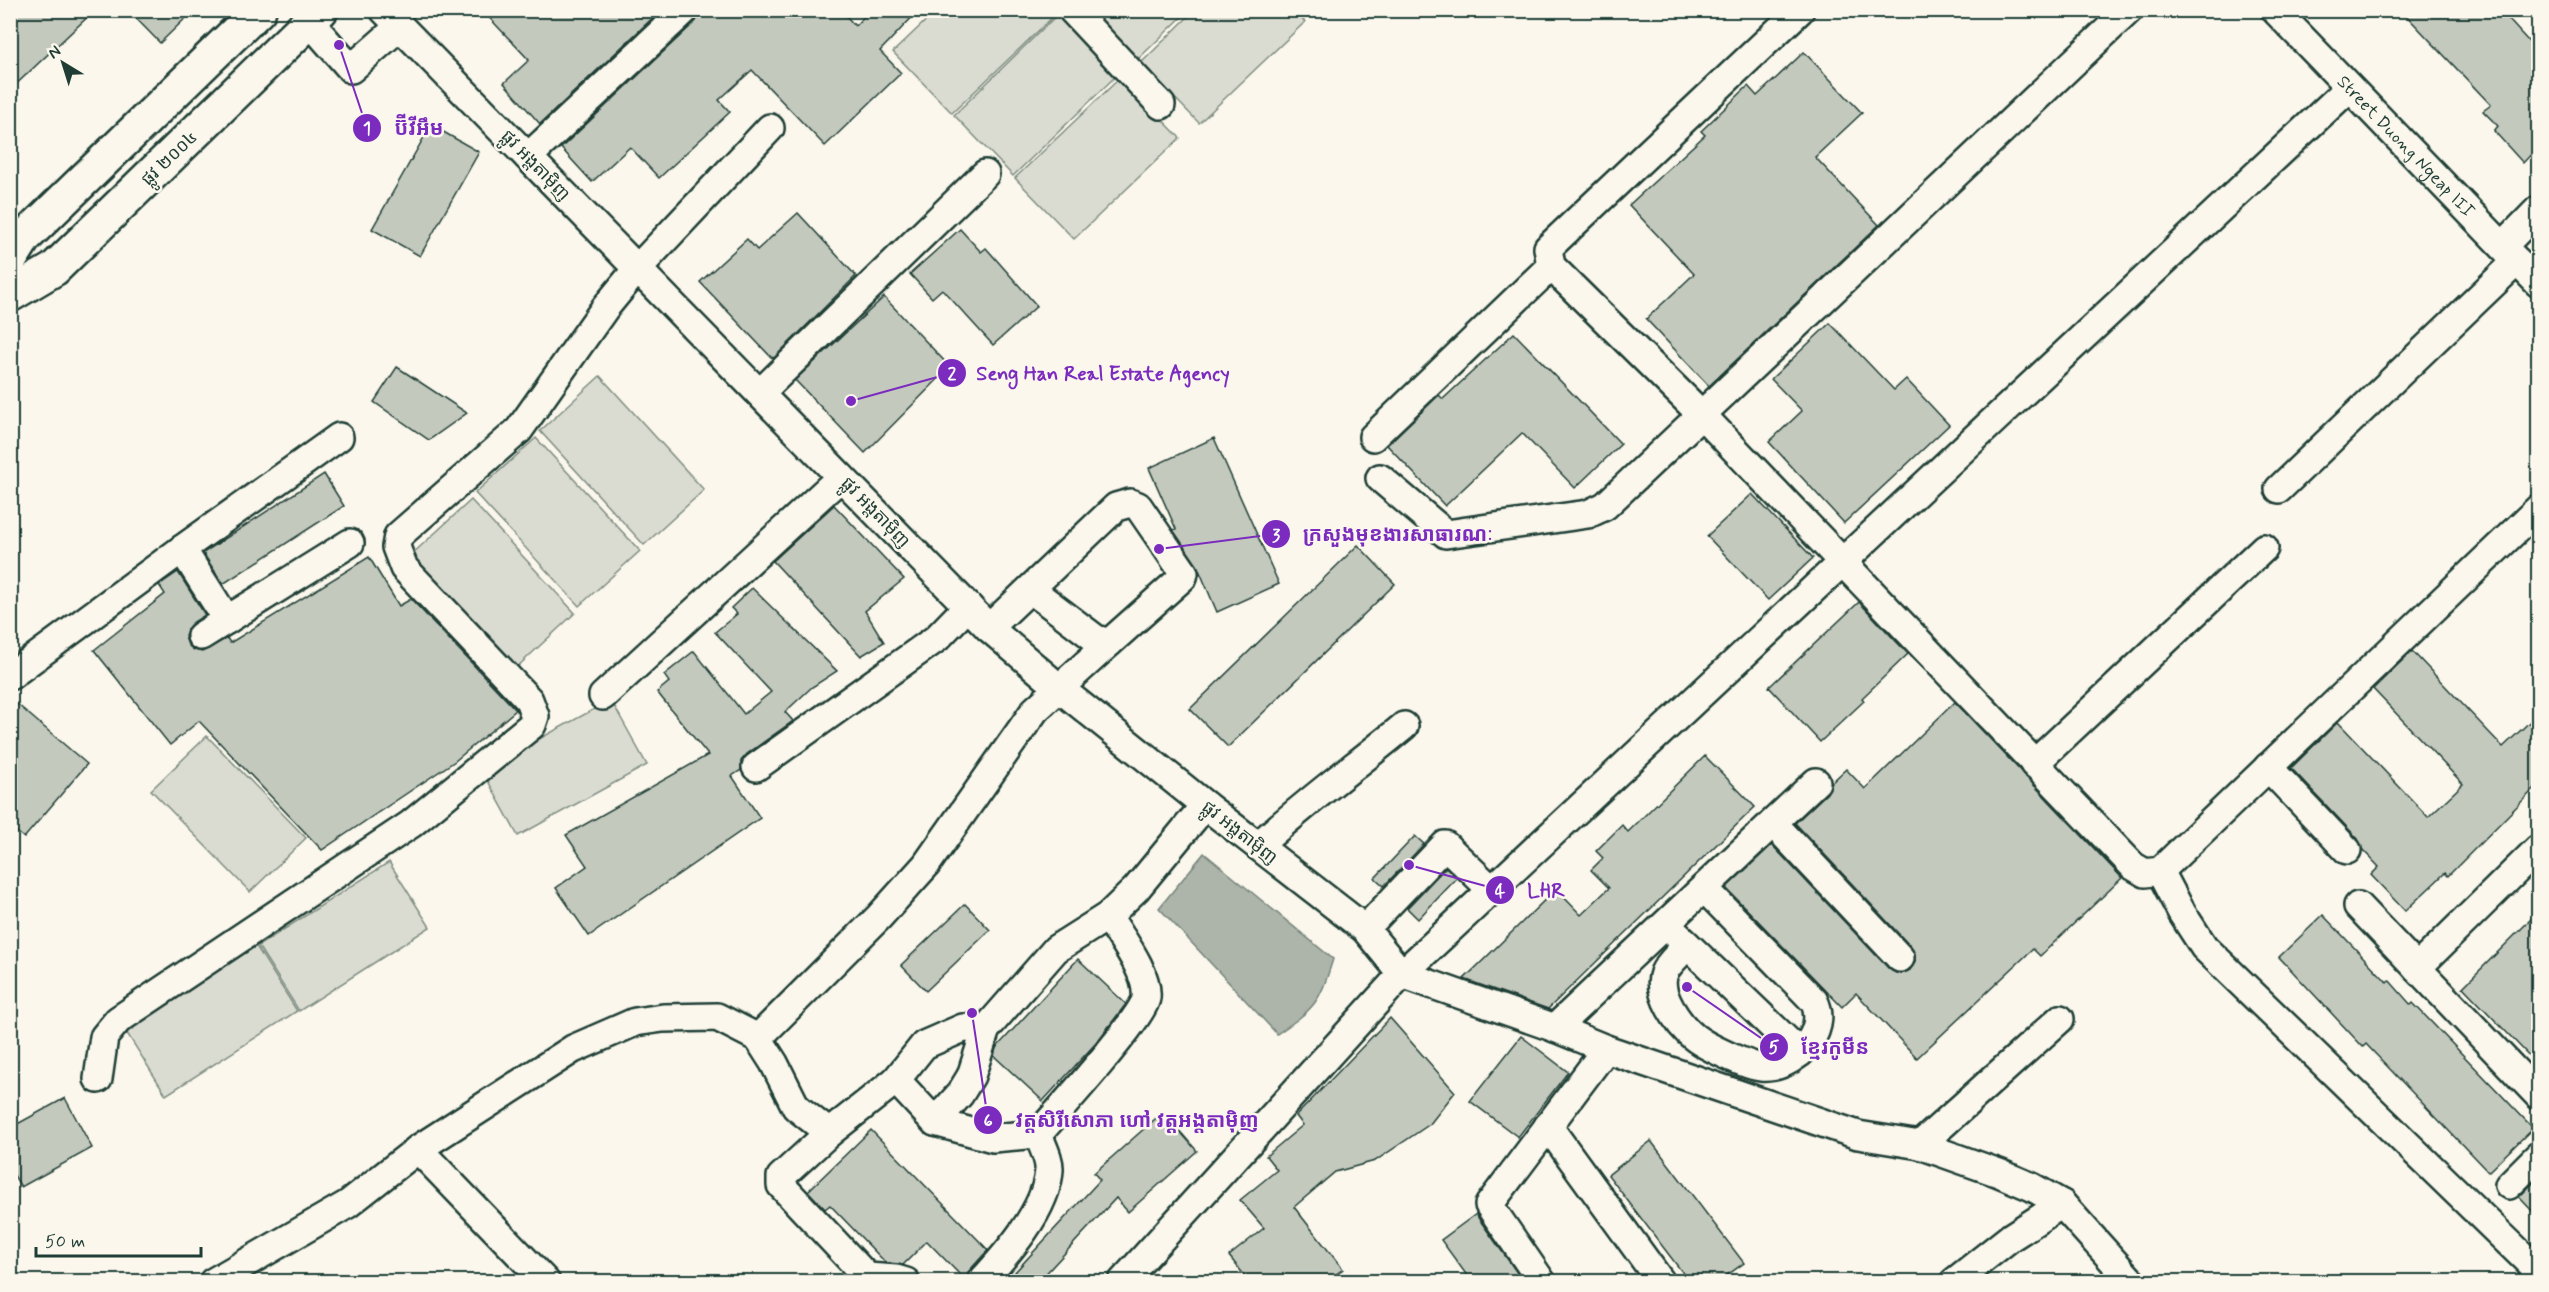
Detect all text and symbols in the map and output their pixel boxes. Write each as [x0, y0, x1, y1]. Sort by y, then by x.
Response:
north arrow [33, 33, 93, 93]
text: N [44, 41, 65, 64]
street label: Street Duong Ngeap III [2331, 70, 2480, 223]
callout: ប៊ីវីអឹម [352, 109, 455, 147]
text: ប៊ីវីអឹម [395, 113, 443, 143]
text: 1 [363, 117, 371, 141]
street label: ផ្លូវ អង្តតាម៉ិញ [493, 125, 575, 209]
street label: ផ្លូវ ២០០៤ [136, 126, 206, 194]
callout: Seng Han Real Estate Agency [937, 354, 1240, 392]
text: Seng Han Real Estate Agency [976, 361, 1230, 390]
text: 2 [948, 362, 957, 386]
street label: ផ្លូវ អង្តតាម៉ិញ [833, 472, 915, 556]
callout: ក្រសួងមុខងារសាធារណៈ [1261, 515, 1505, 553]
text: ក្រសួងមុខងារសាធារណៈ [1303, 522, 1493, 549]
text: 3 [1272, 524, 1281, 548]
street label: ផ្លូវ អង្តតាម៉ិញ [1194, 796, 1282, 873]
callout: LHR [1485, 871, 1577, 909]
text: LHR [1527, 878, 1565, 905]
text: 4 [1495, 880, 1506, 904]
callout: ខ្មែរកូមីន [1759, 1028, 1881, 1066]
text: ខ្មែរកូមីន [1801, 1035, 1869, 1062]
text: 5 [1769, 1036, 1780, 1060]
callout: វត្តសិរីសោភា ហៅ វត្តអង្តតាម៉ិញ [973, 1101, 1271, 1139]
text: វត្តសិរីសោភា ហៅ វត្តអង្តតាម៉ិញ [1015, 1108, 1259, 1135]
text: 6 [983, 1109, 993, 1133]
scale bar [36, 1220, 201, 1258]
text: 50 m [45, 1230, 85, 1254]

